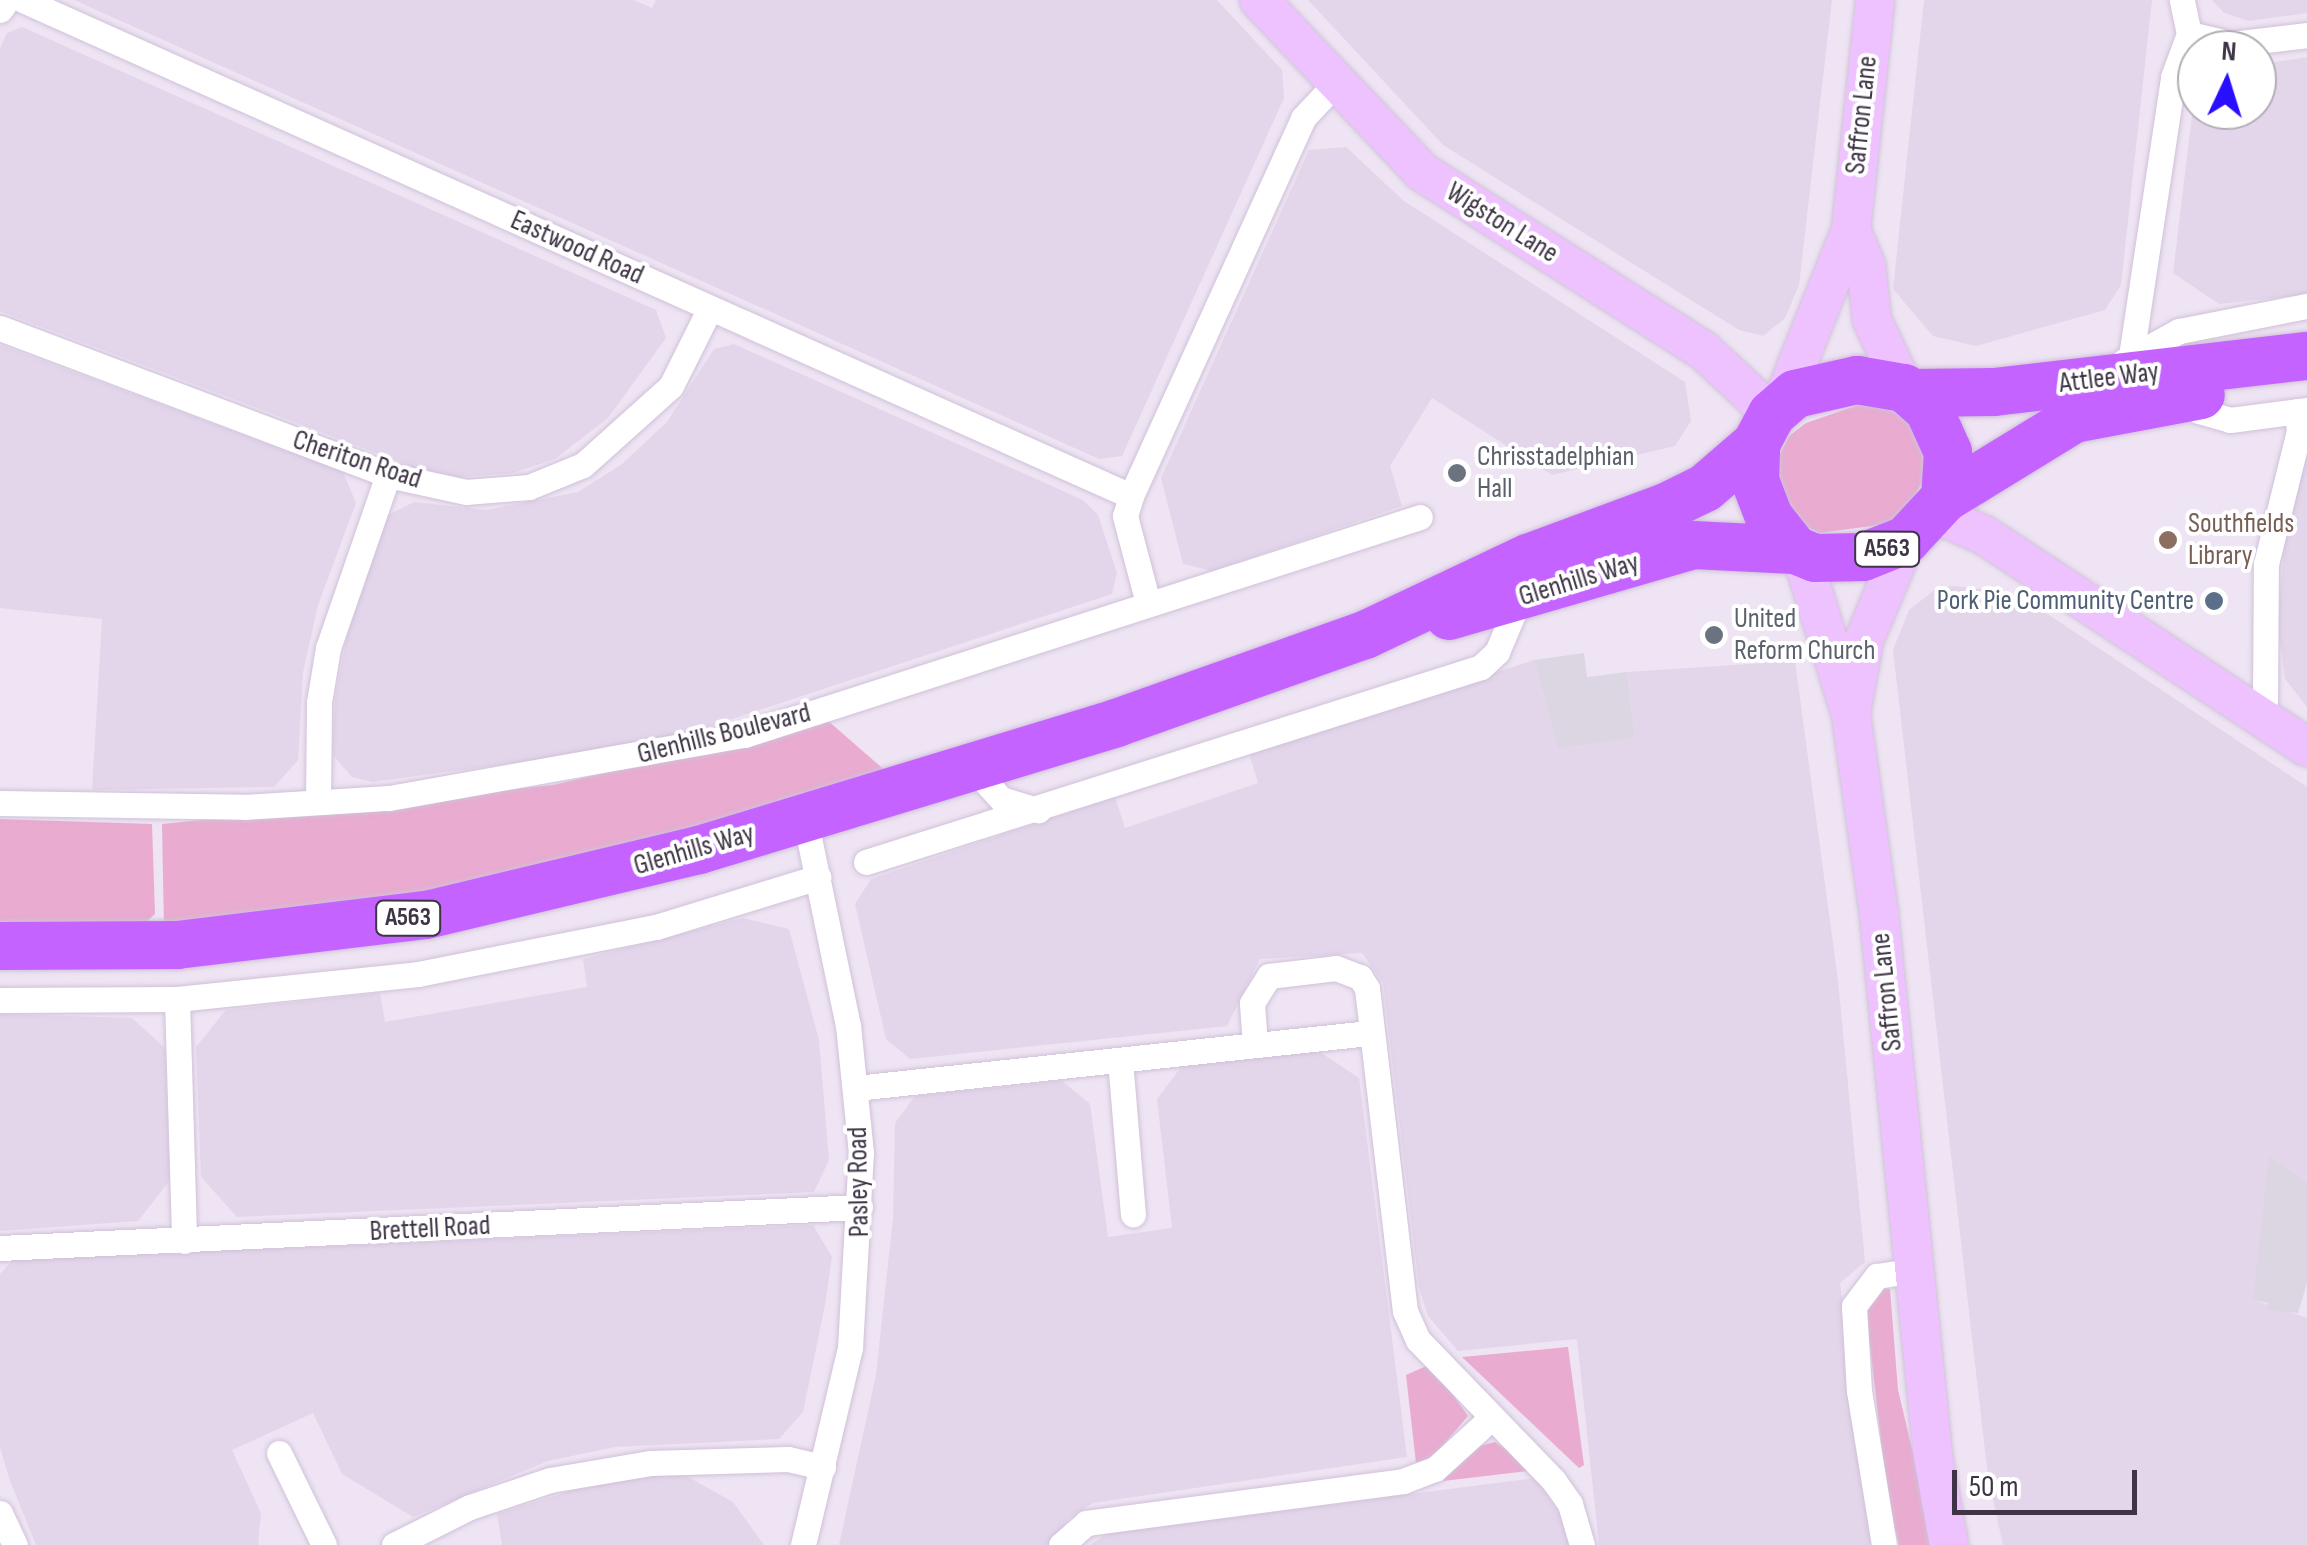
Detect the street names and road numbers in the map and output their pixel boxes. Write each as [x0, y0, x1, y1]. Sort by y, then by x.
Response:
street label: Saffron Lane [1839, 54, 1885, 176]
street label: Wigston Lane [1440, 176, 1564, 270]
street label: Eastwood Road [505, 204, 649, 292]
street label: Attlee Way [2057, 355, 2161, 401]
street label: Cheriton Road [289, 423, 425, 497]
road number: A563 [1852, 529, 1922, 569]
street label: Glenhills Way [1515, 546, 1643, 614]
street label: Glenhills Boulevard [634, 696, 814, 772]
street label: Glenhills Way [630, 817, 758, 883]
road number: A563 [373, 898, 443, 938]
street label: Saffron Lane [1864, 931, 1910, 1053]
street label: Pasley Road [841, 1126, 877, 1238]
street label: Brettell Road [369, 1209, 491, 1249]

